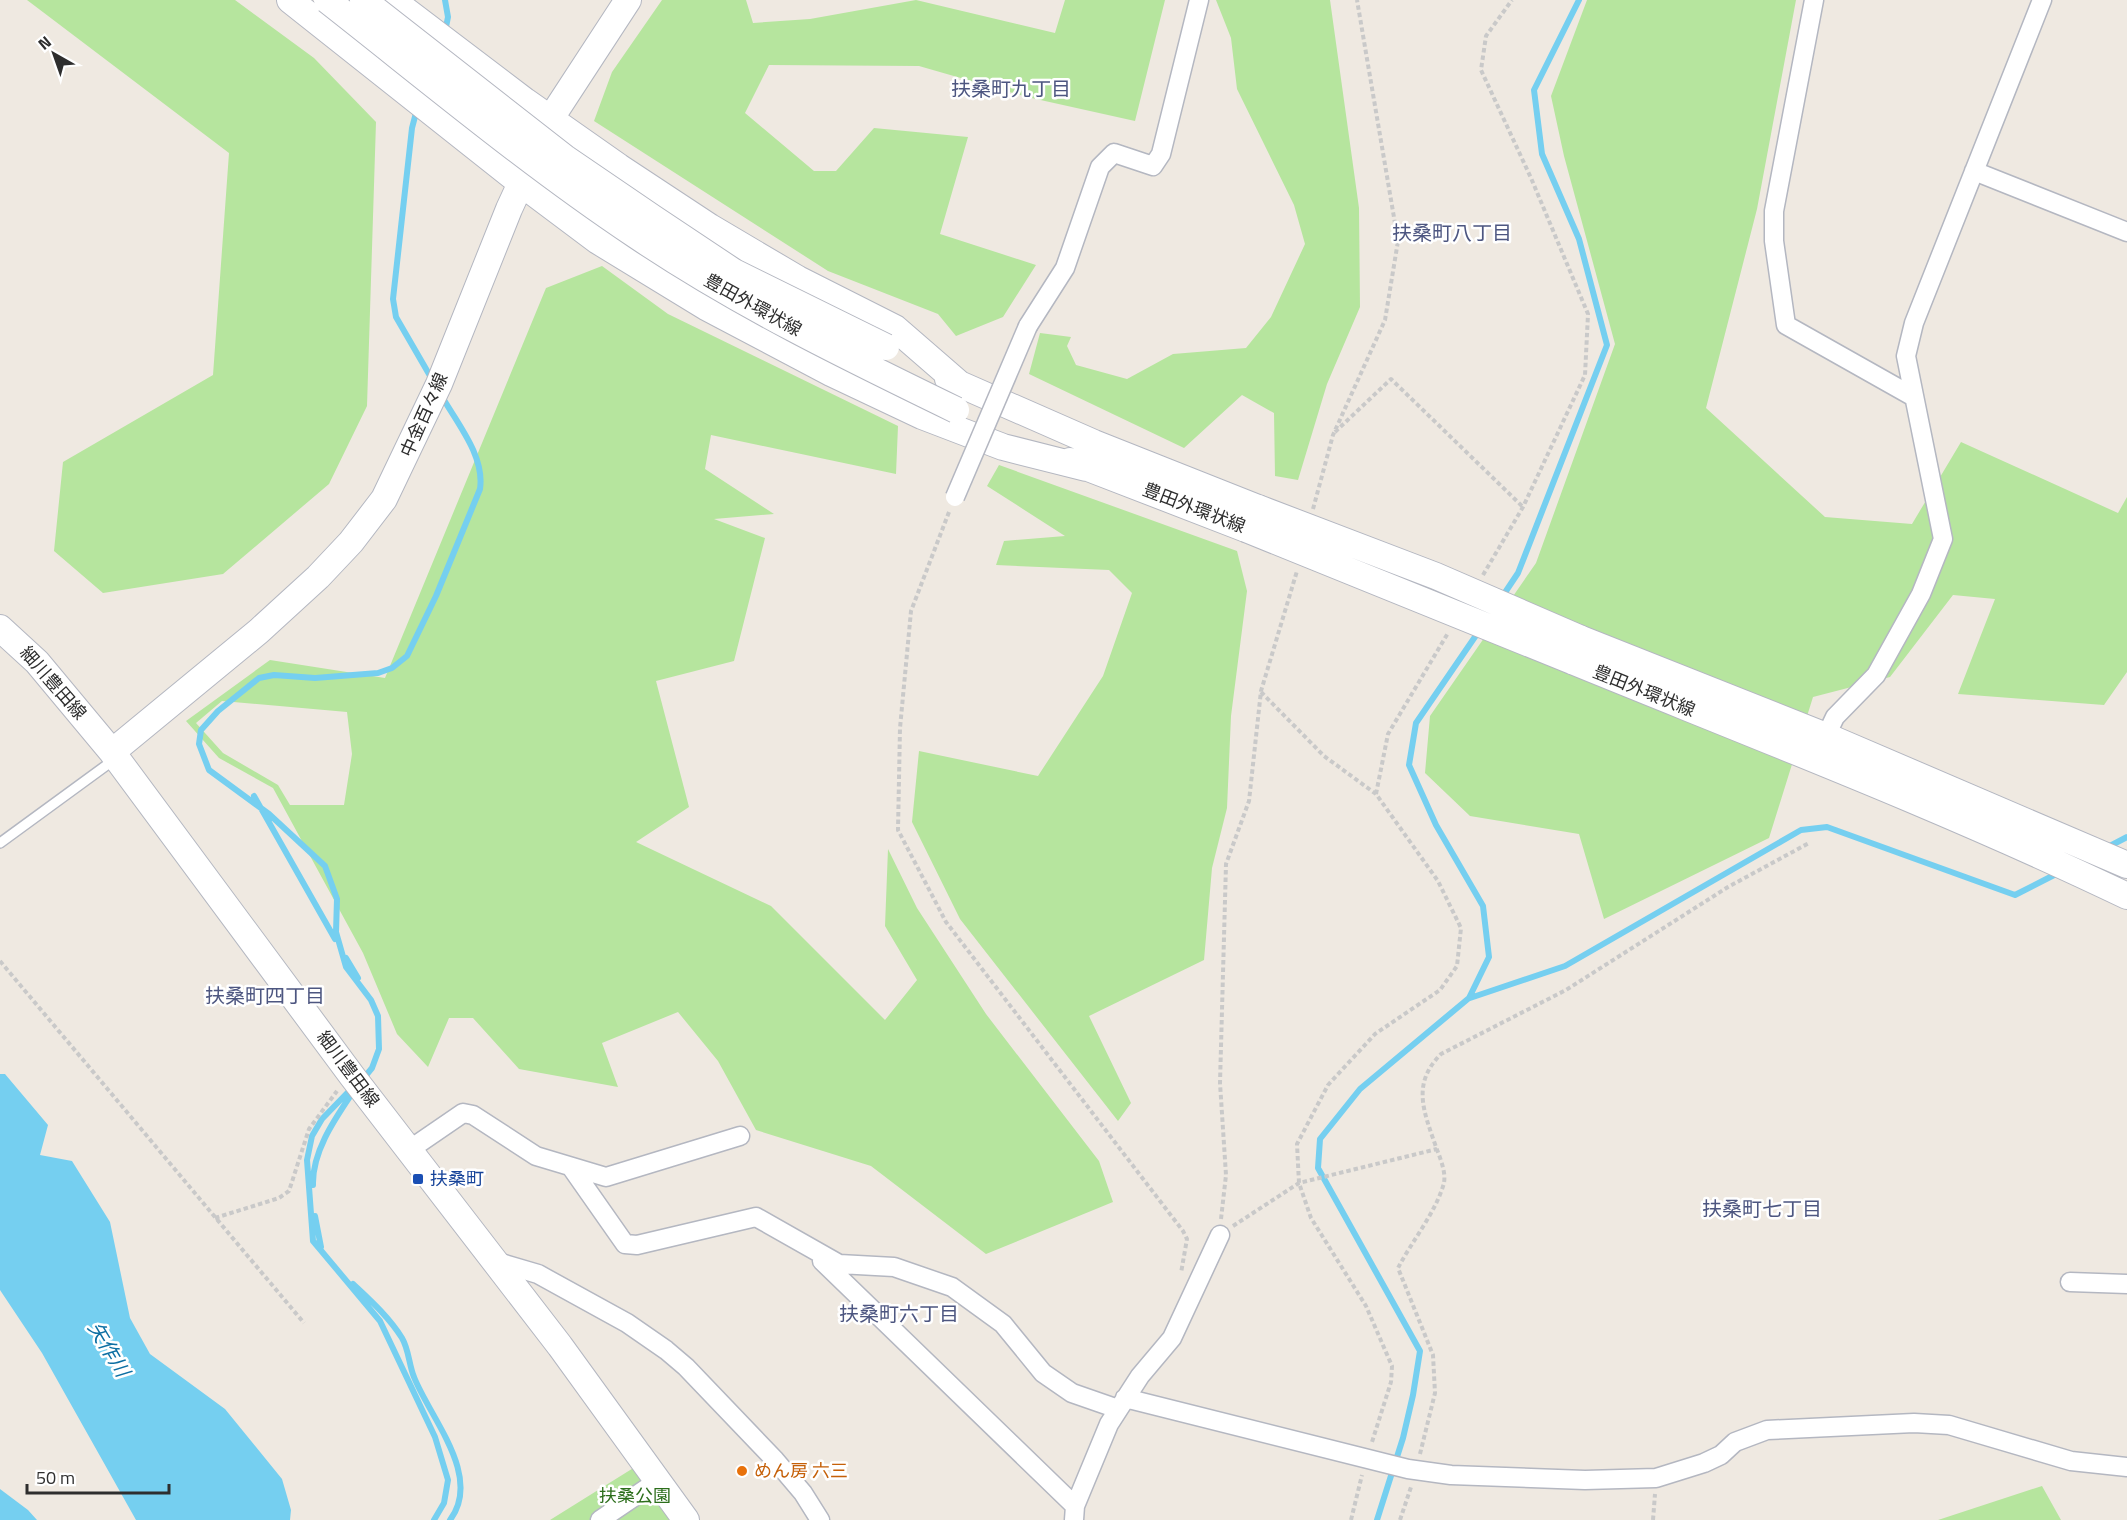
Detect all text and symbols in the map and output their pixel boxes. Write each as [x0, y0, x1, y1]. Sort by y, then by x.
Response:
north arrow [24, 24, 84, 84]
text: N [32, 30, 56, 55]
district label: 扶桑町九丁目 [951, 73, 1071, 104]
district label: 扶桑町八丁目 [1392, 217, 1512, 248]
street label: 豊田外環状線 [699, 267, 807, 343]
street label: 中金百々線 [393, 368, 454, 461]
street label: 豊田外環状線 [1139, 476, 1249, 539]
street label: 細川豊田線 [14, 640, 93, 725]
street label: 豊田外環状線 [1589, 658, 1699, 723]
district label: 扶桑町四丁目 [205, 980, 325, 1011]
street label: 細川豊田線 [311, 1025, 386, 1113]
place label: 扶桑町 [430, 1165, 484, 1192]
marker: 扶桑町 [411, 1172, 425, 1186]
district label: 扶桑町七丁目 [1702, 1193, 1822, 1224]
district label: 扶桑町六丁目 [839, 1298, 959, 1329]
water label: 矢作川 [81, 1315, 139, 1384]
scale bar [27, 1457, 170, 1495]
place label: めん房 六三 [754, 1457, 848, 1484]
text: 50 m [36, 1464, 75, 1491]
marker: めん房 六三 [735, 1464, 749, 1478]
park label: 扶桑公園 [599, 1482, 671, 1509]

